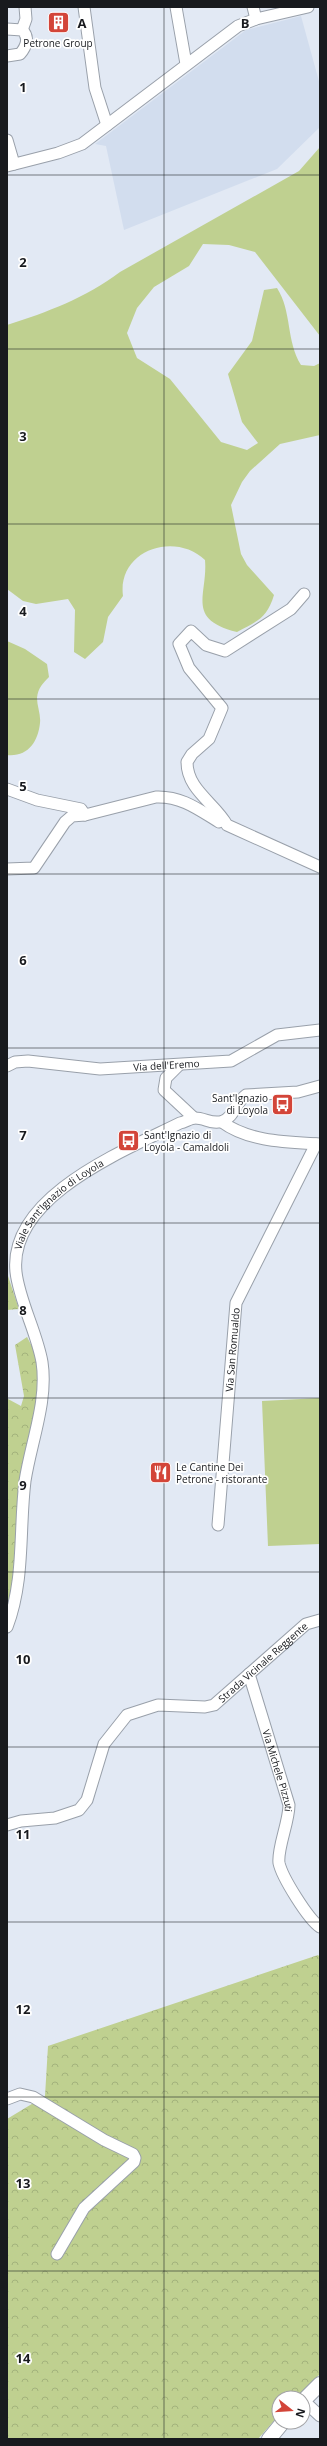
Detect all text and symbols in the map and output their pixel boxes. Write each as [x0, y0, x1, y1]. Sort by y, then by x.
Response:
building icon: Petrone Group [45, 10, 71, 36]
text: A [78, 14, 87, 32]
text: B [241, 14, 250, 32]
place label: Petrone Group [23, 36, 93, 50]
text: 1 [19, 78, 27, 96]
text: 2 [19, 253, 27, 271]
text: 3 [19, 427, 27, 445]
text: 4 [19, 602, 27, 620]
text: 5 [19, 777, 27, 795]
text: 6 [19, 951, 27, 969]
street label: Via dell'Eremo [133, 1056, 200, 1074]
place label: Sant'Ignazio di Loyola [212, 1091, 268, 1117]
bus stop icon: Sant'Ignazio di Loyola [270, 1091, 296, 1117]
text: 7 [19, 1126, 27, 1144]
bus stop icon: Sant'Ignazio di Loyola - Camaldoli [115, 1128, 141, 1154]
place label: Sant'Ignazio di Loyola - Camaldoli [144, 1128, 229, 1154]
street label: Viale Sant'Ignazio di Loyola [11, 1156, 106, 1251]
text: 8 [19, 1301, 27, 1319]
street label: Via San Romualdo [222, 1307, 243, 1392]
restaurant icon: Le Cantine Dei Petrone - ristorante [148, 1460, 174, 1486]
place label: Le Cantine Dei Petrone - ristorante [176, 1460, 268, 1486]
text: 9 [19, 1476, 27, 1494]
street label: Strada Vicinale Reggente [215, 1619, 311, 1705]
text: 10 [16, 1650, 30, 1668]
street label: Via Michele Pizzuti [259, 1728, 296, 1813]
text: 11 [16, 1825, 30, 1843]
text: 12 [16, 2000, 31, 2018]
text: 13 [16, 2174, 30, 2192]
text: 14 [16, 2349, 31, 2367]
north arrow [271, 2390, 311, 2430]
text: N [293, 2407, 310, 2420]

